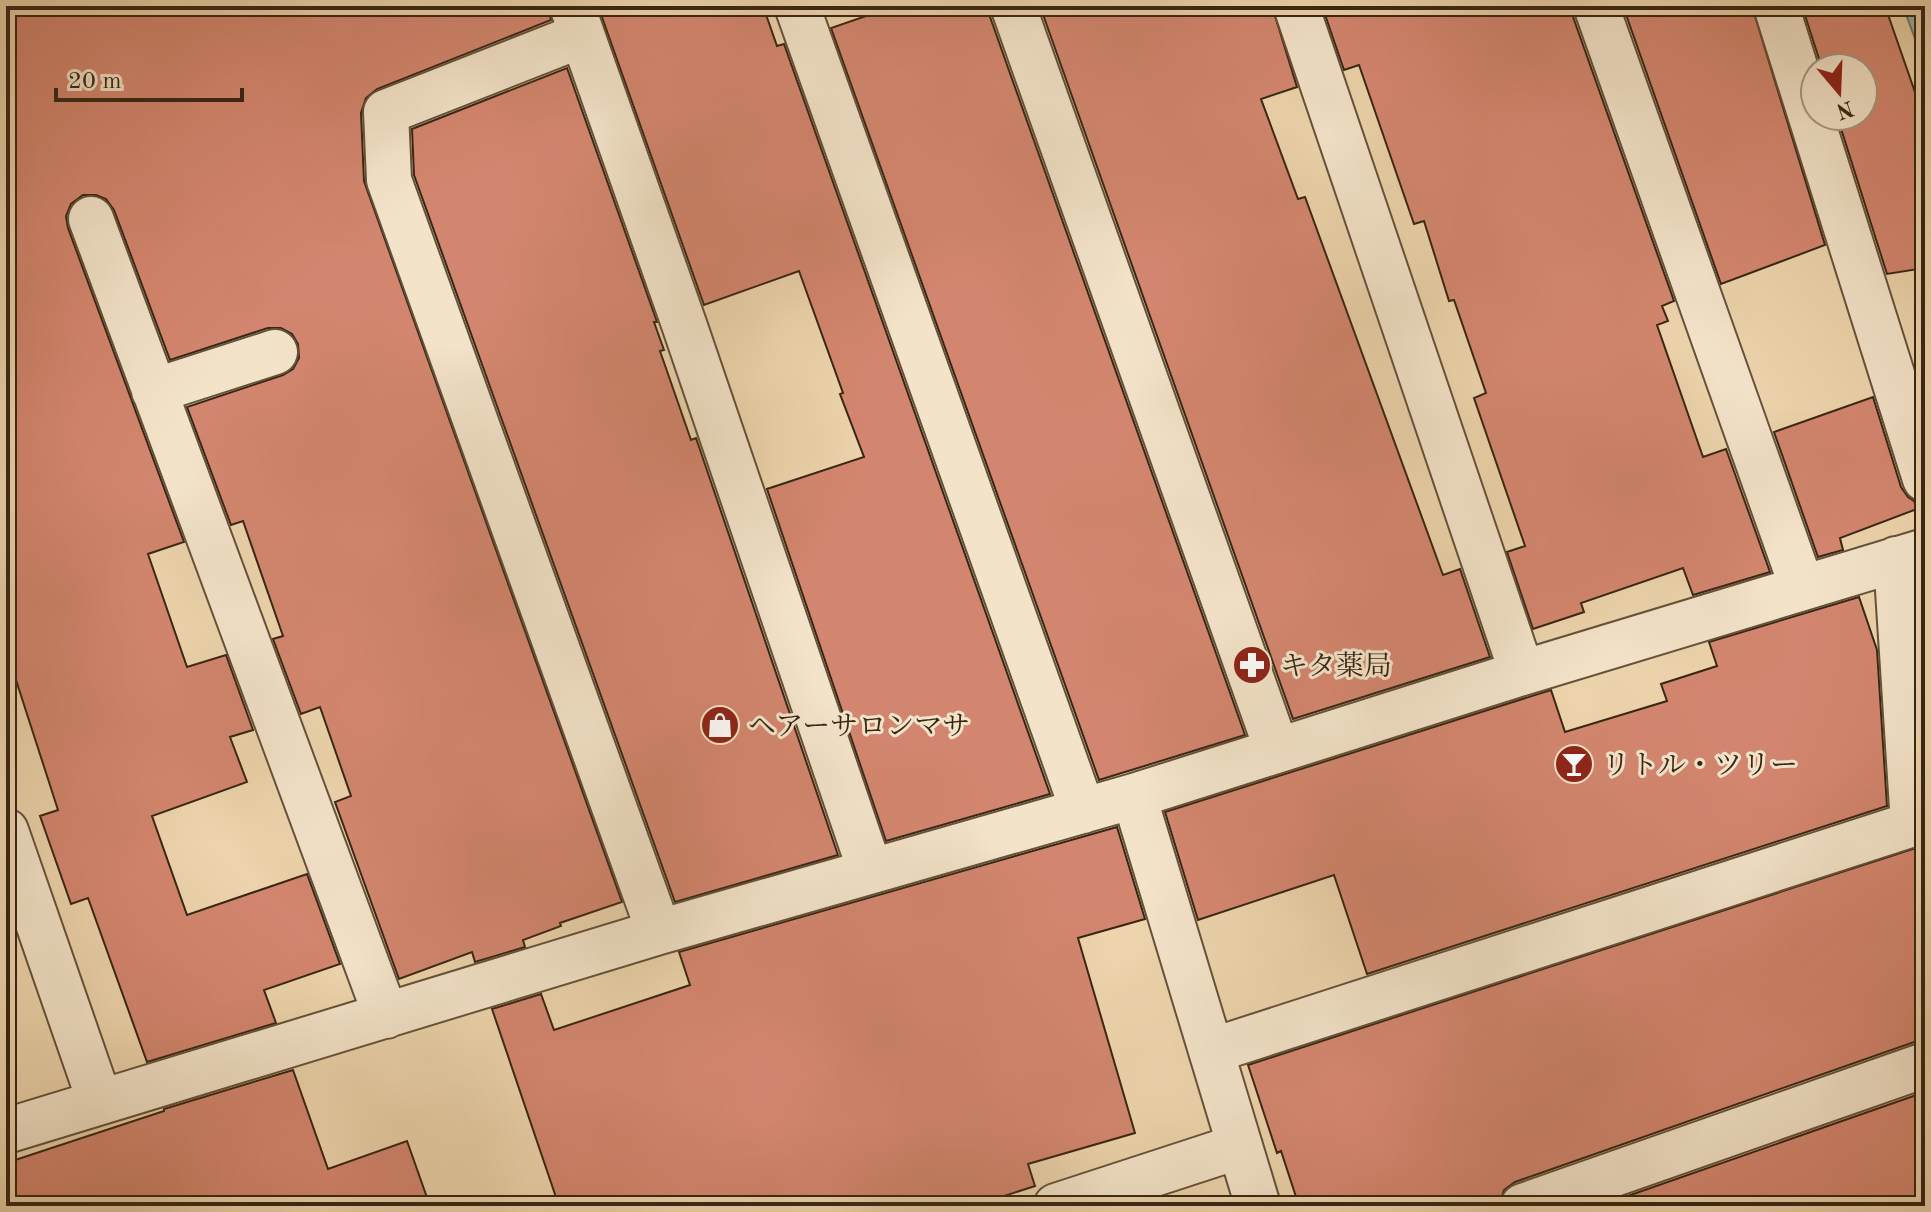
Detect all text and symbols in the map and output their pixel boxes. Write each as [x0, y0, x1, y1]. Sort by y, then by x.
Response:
scale bar [56, 52, 242, 102]
north arrow [1799, 52, 1879, 132]
text: 20 m [68, 70, 122, 94]
text: N [1833, 96, 1856, 122]
pharmacy icon: キタ薬局 [1231, 644, 1273, 686]
place label: キタ薬局 [1280, 651, 1392, 682]
shop icon: ヘアーサロンマサ [699, 704, 741, 746]
place label: ヘアーサロンマサ [748, 713, 970, 742]
bar icon: リトル・ツリー [1553, 743, 1595, 785]
place label: リトル・ツリー [1602, 752, 1798, 781]

